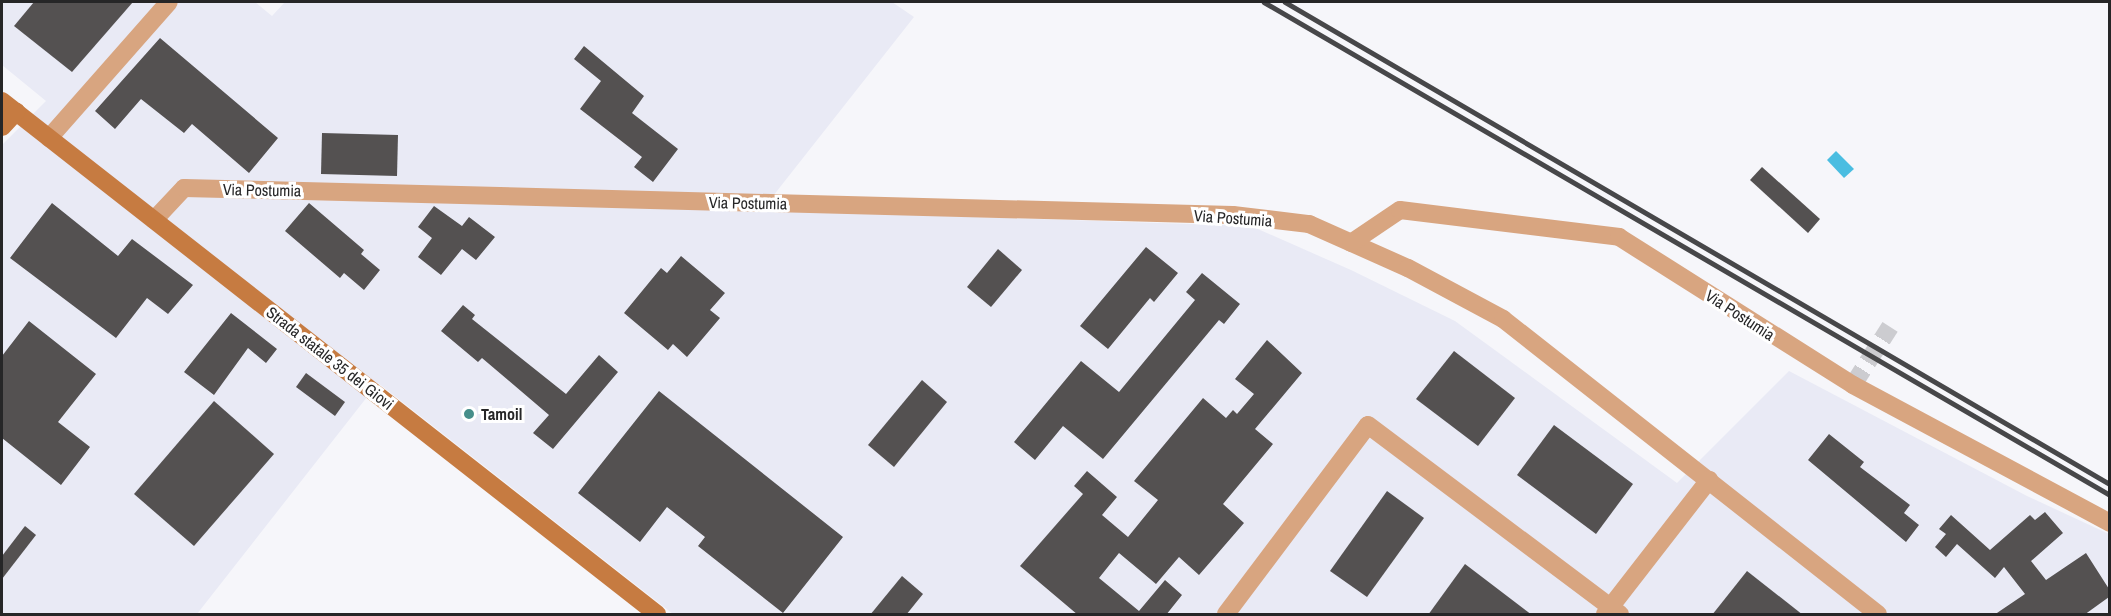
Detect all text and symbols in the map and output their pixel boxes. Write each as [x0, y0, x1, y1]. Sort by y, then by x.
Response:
street label: Via Postumia [223, 180, 301, 200]
street label: Via Postumia [709, 193, 787, 213]
street label: Via Postumia [1193, 206, 1273, 230]
street label: Via Postumia [1702, 286, 1778, 344]
street label: Strada statale 35 dei Giovi [263, 302, 397, 414]
place label: Tamoil [481, 404, 522, 424]
marker: Tamoil [462, 407, 476, 421]

